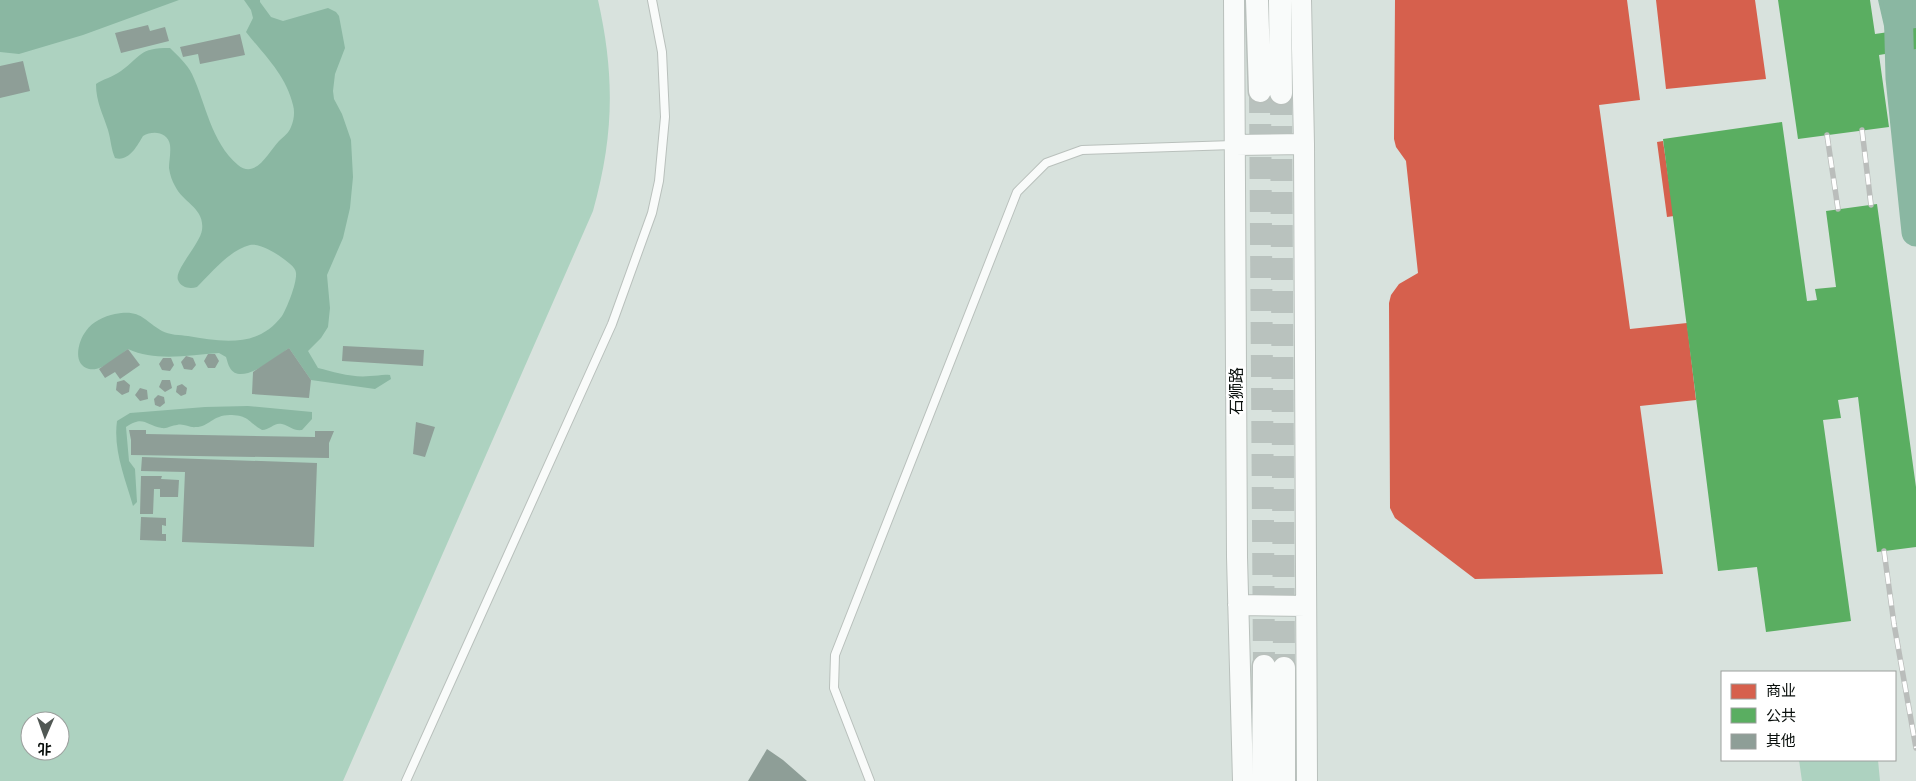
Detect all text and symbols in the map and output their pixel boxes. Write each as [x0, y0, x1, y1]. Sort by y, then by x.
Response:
street label: 石狮路 [1226, 367, 1246, 415]
legend [1721, 671, 1896, 761]
text: 商业 [1766, 681, 1796, 700]
text: 公共 [1766, 706, 1796, 725]
north arrow [20, 711, 70, 761]
text: 其他 [1766, 731, 1796, 750]
text: 北 [37, 740, 52, 758]

